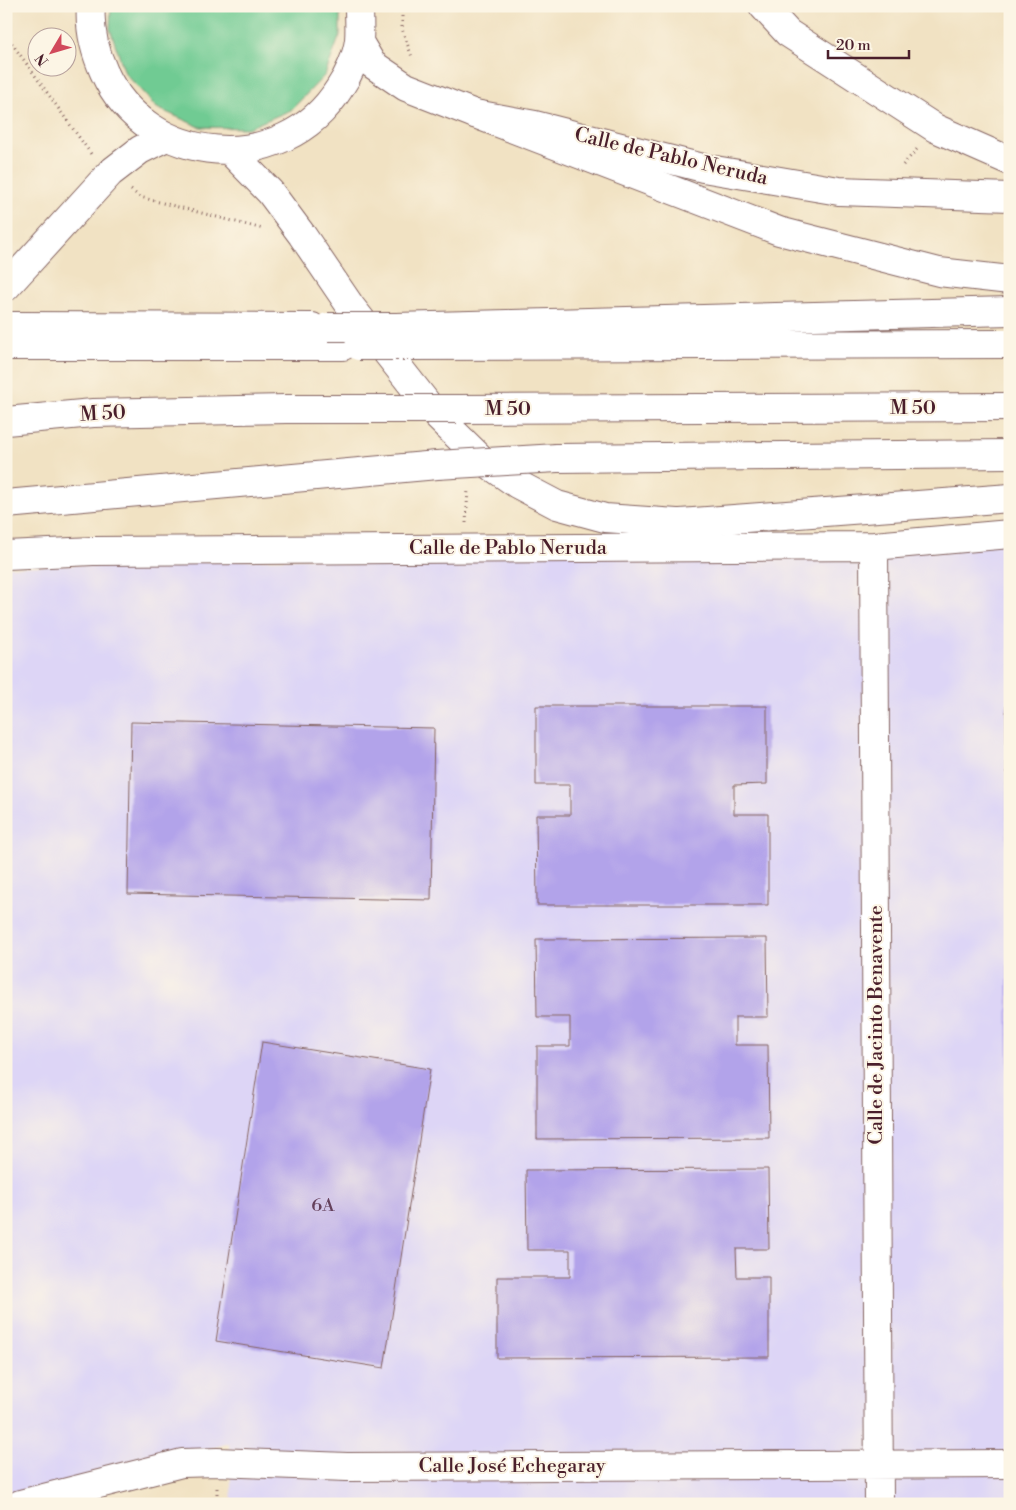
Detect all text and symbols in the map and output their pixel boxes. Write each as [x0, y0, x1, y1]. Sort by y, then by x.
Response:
north arrow [28, 28, 78, 78]
scale bar [828, 28, 910, 60]
text: 20 m [836, 36, 871, 55]
text: N [32, 49, 53, 69]
street label: Calle de Pablo Neruda [572, 123, 771, 192]
street label: M 50 [890, 396, 936, 421]
street label: M 50 [485, 397, 531, 422]
street label: M 50 [79, 400, 127, 428]
street label: Calle de Pablo Neruda [409, 536, 608, 561]
street label: Calle de Jacinto Benavente [864, 905, 889, 1145]
house number: 6A [311, 1194, 335, 1217]
street label: Calle José Echegaray [418, 1454, 606, 1479]

